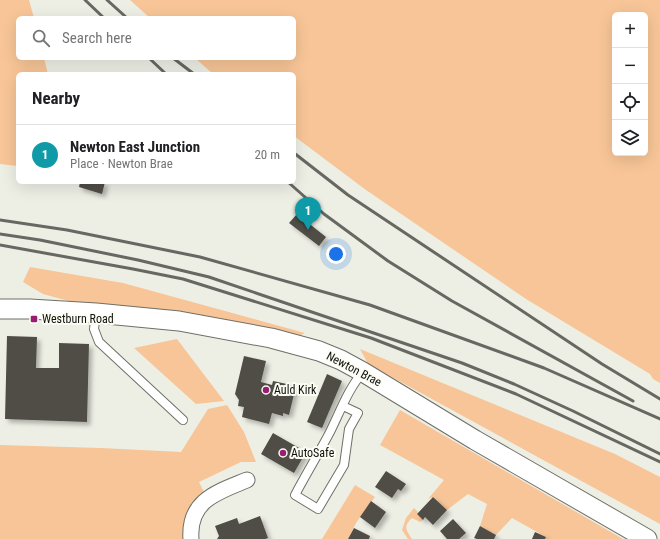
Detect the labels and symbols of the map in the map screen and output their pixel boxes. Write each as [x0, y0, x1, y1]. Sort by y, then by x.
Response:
pin: 1 [295, 197, 321, 230]
your location [326, 244, 346, 264]
place label: Westburn Road [42, 312, 114, 326]
marker: Westburn Road [29, 314, 39, 324]
street label: Newton Brae [324, 349, 384, 389]
place label: Auld Kirk [274, 383, 317, 397]
marker: Auld Kirk [261, 385, 271, 395]
place label: AutoSafe [291, 446, 335, 460]
marker: AutoSafe [278, 448, 288, 458]

